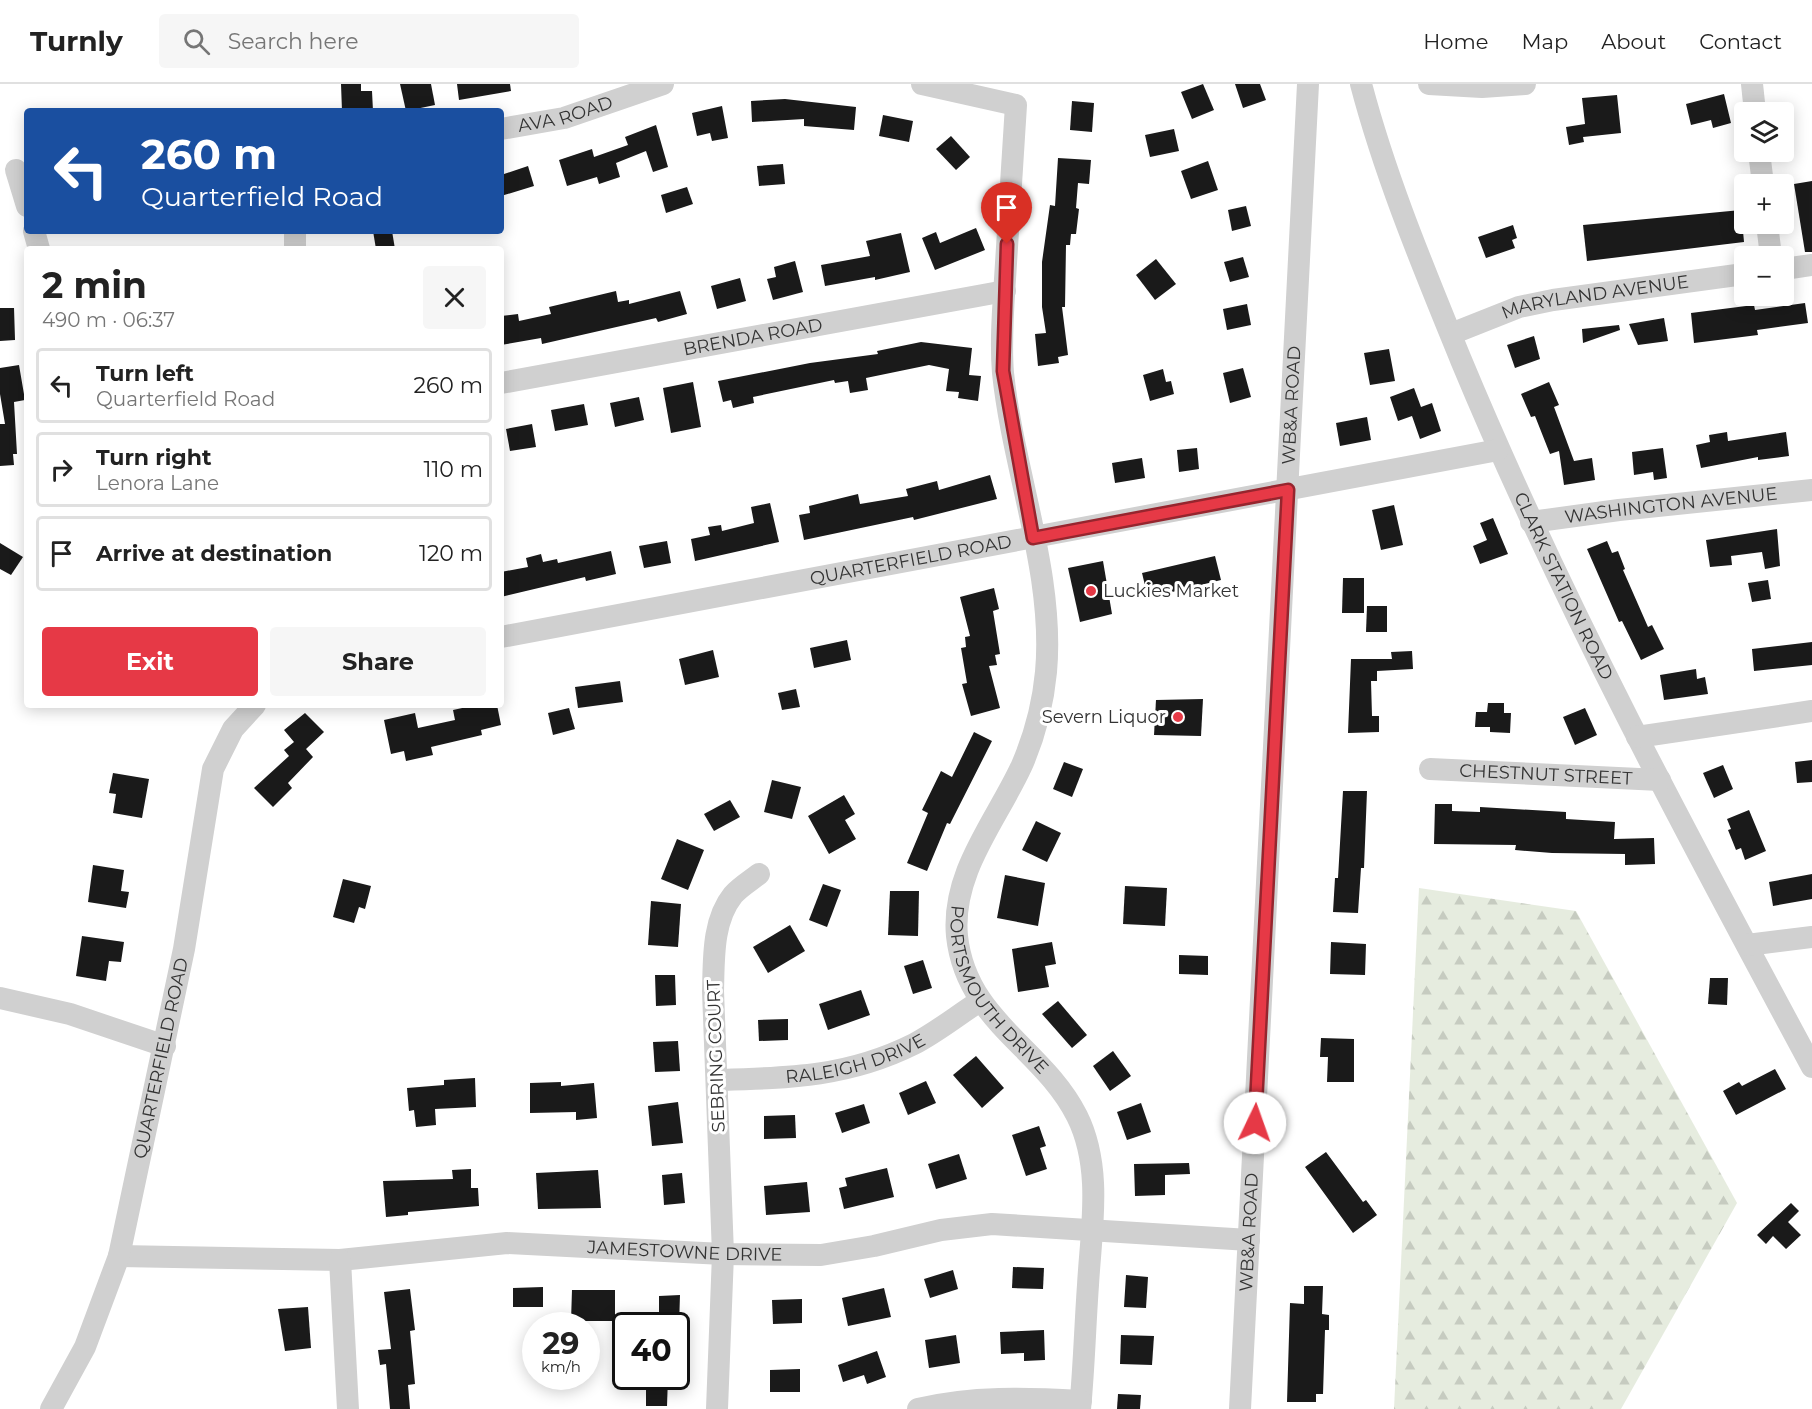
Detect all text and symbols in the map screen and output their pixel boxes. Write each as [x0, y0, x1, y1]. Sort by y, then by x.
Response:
search box [159, 14, 579, 68]
text: Turnly [30, 24, 123, 58]
icon: search [180, 25, 213, 58]
text: Search here [228, 28, 359, 55]
text: Home [1423, 29, 1488, 54]
text: Map [1521, 29, 1568, 54]
text: About [1601, 29, 1666, 54]
text: Contact [1699, 29, 1782, 54]
street label: AVA ROAD [516, 91, 616, 137]
map controls [1734, 102, 1794, 306]
button: layers [1734, 102, 1794, 162]
text: 260 m [141, 128, 277, 180]
icon: left [42, 132, 120, 210]
button: + [1734, 174, 1794, 234]
text: Quarterfield Road [141, 180, 383, 213]
pin [981, 182, 1032, 244]
icon: arrive [990, 191, 1023, 224]
button: − [1734, 246, 1794, 306]
text: 2 min [42, 263, 147, 307]
button: close [423, 266, 486, 329]
street label: MARYLAND AVENUE [1498, 271, 1690, 324]
text: 490 m · 06:37 [42, 308, 175, 332]
street label: BRENDA ROAD [681, 314, 824, 361]
street label: WB&A ROAD [1277, 345, 1306, 465]
text: Turn left [96, 360, 194, 387]
icon: left [45, 369, 78, 402]
text: 260 m [413, 372, 483, 399]
text: Quarterfield Road [96, 387, 275, 411]
text: Turn right [96, 444, 211, 471]
icon: right [45, 453, 78, 486]
text: 110 m [423, 456, 483, 483]
text: Lenora Lane [96, 471, 219, 495]
street label: WASHINGTON AVENUE [1563, 483, 1779, 528]
street label: CLARK STATION ROAD [1509, 489, 1618, 684]
street label: QUARTERFIELD ROAD [808, 530, 1014, 590]
icon: arrive [45, 537, 78, 570]
text: Arrive at destination [96, 540, 332, 567]
text: 120 m [419, 540, 483, 567]
place label: Luckies Market [1103, 580, 1239, 602]
marker: Luckies Market [1084, 584, 1098, 598]
button: Exit [42, 627, 258, 696]
button: Share [270, 627, 486, 696]
place label: Severn Liquor [1042, 706, 1166, 728]
marker: Severn Liquor [1171, 710, 1185, 724]
street label: CHESTNUT STREET [1459, 759, 1633, 790]
street label: PORTSMOUTH DRIVE [945, 904, 1053, 1078]
street label: QUARTERFIELD ROAD [129, 956, 193, 1161]
street label: SEBRING COURT [702, 978, 730, 1133]
street label: RALEIGH DRIVE [785, 1029, 929, 1088]
position arrow [1223, 1091, 1287, 1155]
street label: WB&A ROAD [1235, 1172, 1263, 1292]
street label: JAMESTOWNE DRIVE [586, 1236, 783, 1266]
speed limit sign: 40 [612, 1312, 690, 1390]
text: 29 [543, 1325, 579, 1362]
text: km/h [541, 1357, 581, 1376]

